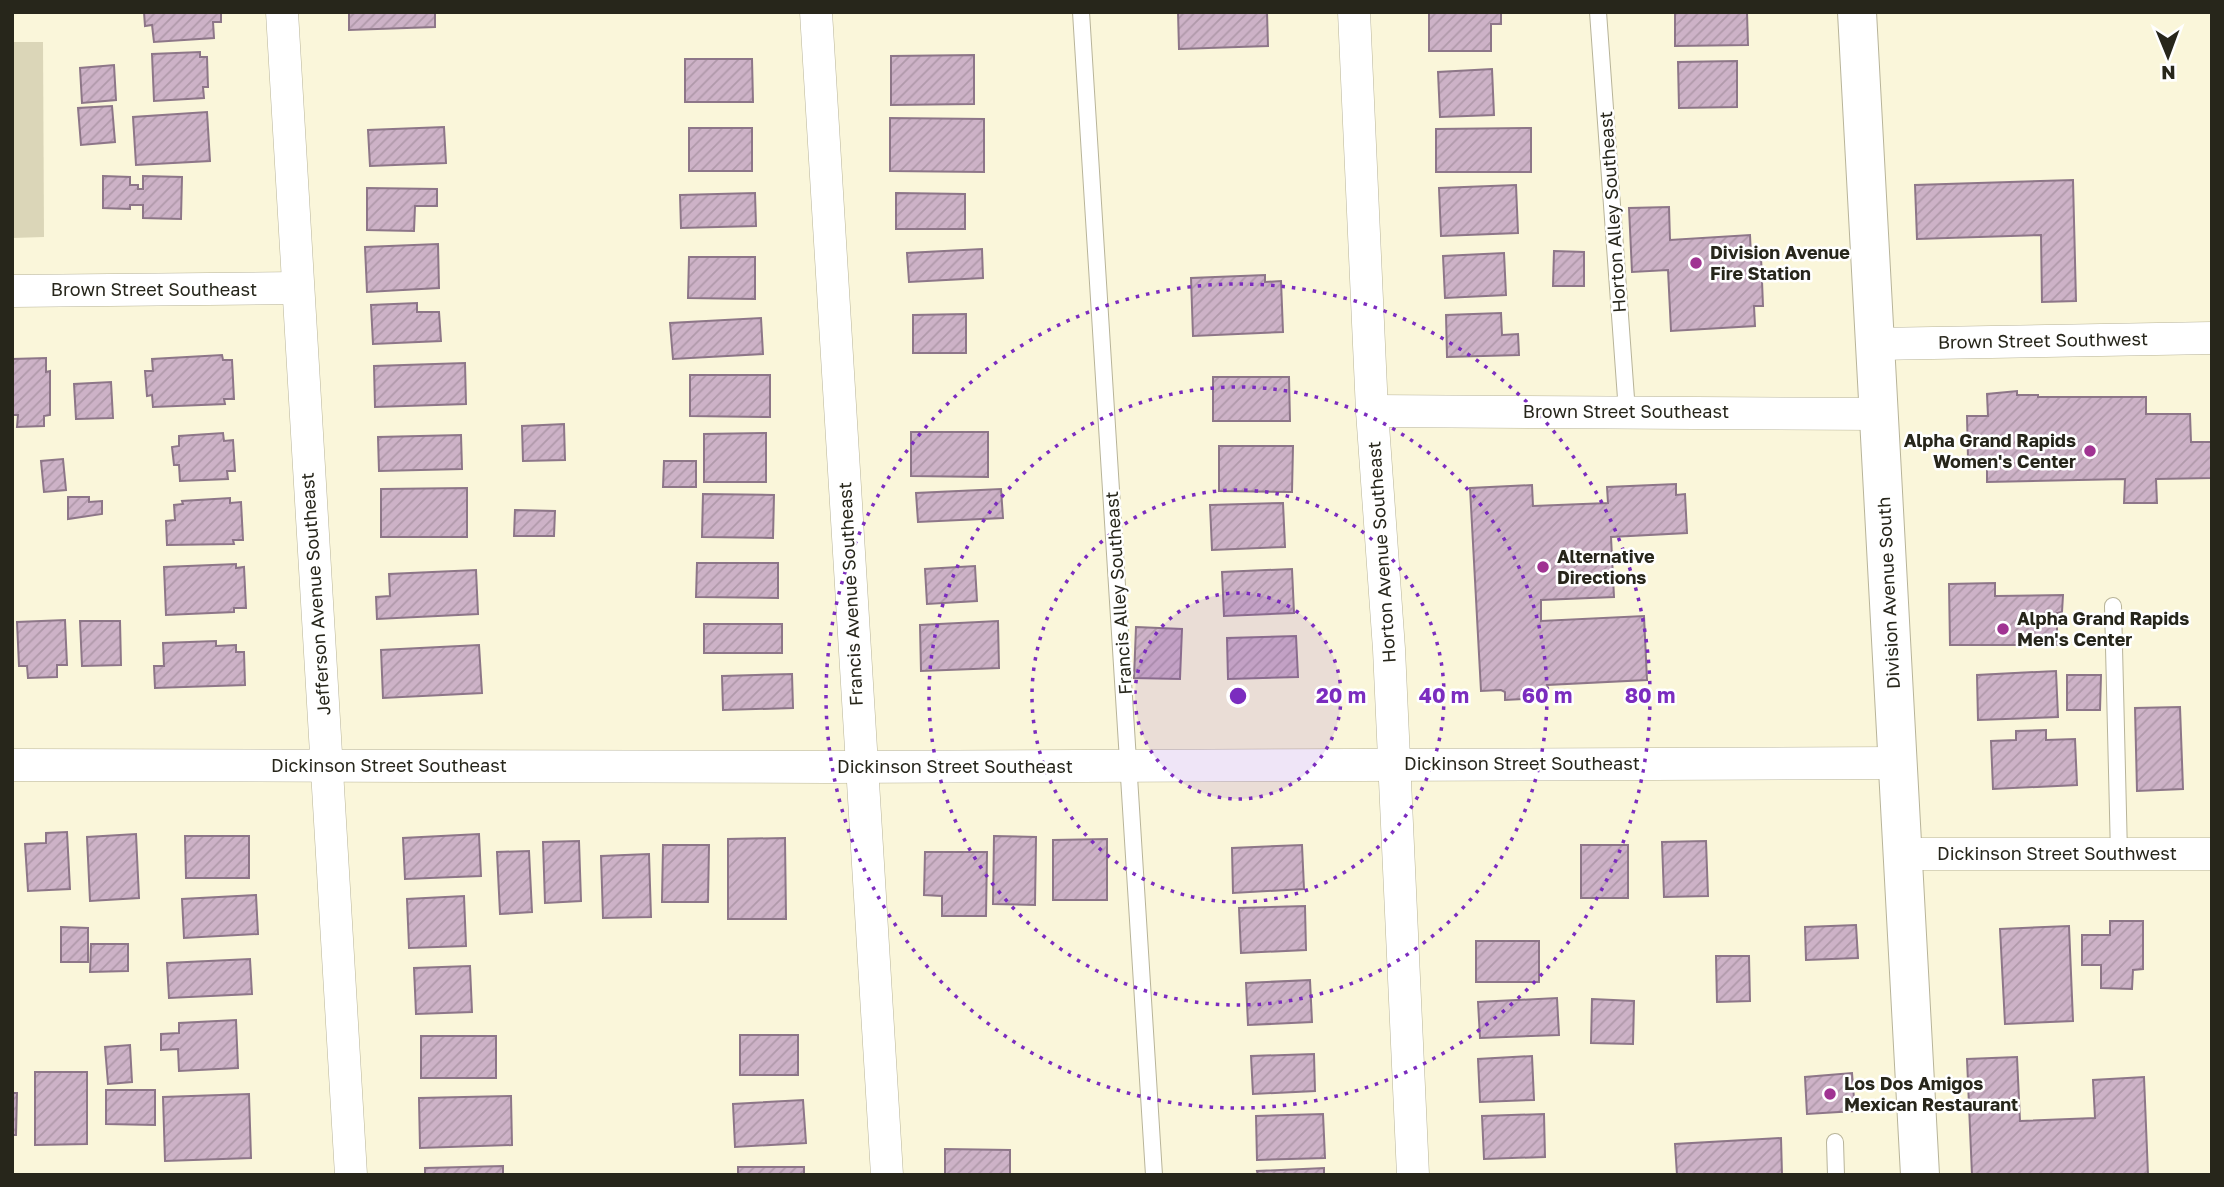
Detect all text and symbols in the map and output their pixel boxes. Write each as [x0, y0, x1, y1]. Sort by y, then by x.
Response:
north arrow [2133, 21, 2203, 91]
text: N [2161, 62, 2176, 85]
street label: Horton Alley Southeast [1594, 111, 1630, 314]
place label: Division Avenue Fire Station [1710, 241, 1850, 284]
marker: Division Avenue Fire Station [1688, 255, 1704, 271]
street label: Brown Street Southeast [51, 278, 257, 300]
street label: Brown Street Southwest [1938, 327, 2148, 353]
street label: Brown Street Southeast [1523, 400, 1729, 422]
place label: Alpha Grand Rapids Women's Center [1904, 429, 2076, 472]
street label: Horton Avenue Southeast [1362, 440, 1400, 664]
marker: Alpha Grand Rapids Women's Center [2082, 443, 2098, 459]
street label: Jefferson Avenue Southeast [296, 472, 334, 716]
street label: Francis Avenue Southeast [833, 481, 867, 707]
street label: Francis Alley Southeast [1100, 491, 1136, 696]
street label: Division Avenue South [1872, 496, 1904, 690]
place label: Alternative Directions [1557, 545, 1655, 588]
marker: Alternative Directions [1535, 559, 1551, 575]
place label: Alpha Grand Rapids Men's Center [2017, 607, 2189, 650]
marker: Alpha Grand Rapids Men's Center [1995, 621, 2011, 637]
text: 20 m [1316, 682, 1366, 708]
text: 40 m [1419, 682, 1469, 708]
text: 60 m [1522, 682, 1572, 708]
text: 80 m [1625, 682, 1675, 708]
centre of rings [1226, 684, 1250, 708]
street label: Dickinson Street Southeast [1404, 752, 1640, 774]
street label: Dickinson Street Southeast [271, 754, 507, 776]
street label: Dickinson Street Southeast [837, 755, 1073, 777]
street label: Dickinson Street Southwest [1937, 842, 2177, 864]
place label: Los Dos Amigos Mexican Restaurant [1844, 1072, 2018, 1115]
marker: Los Dos Amigos Mexican Restaurant [1822, 1086, 1838, 1102]

